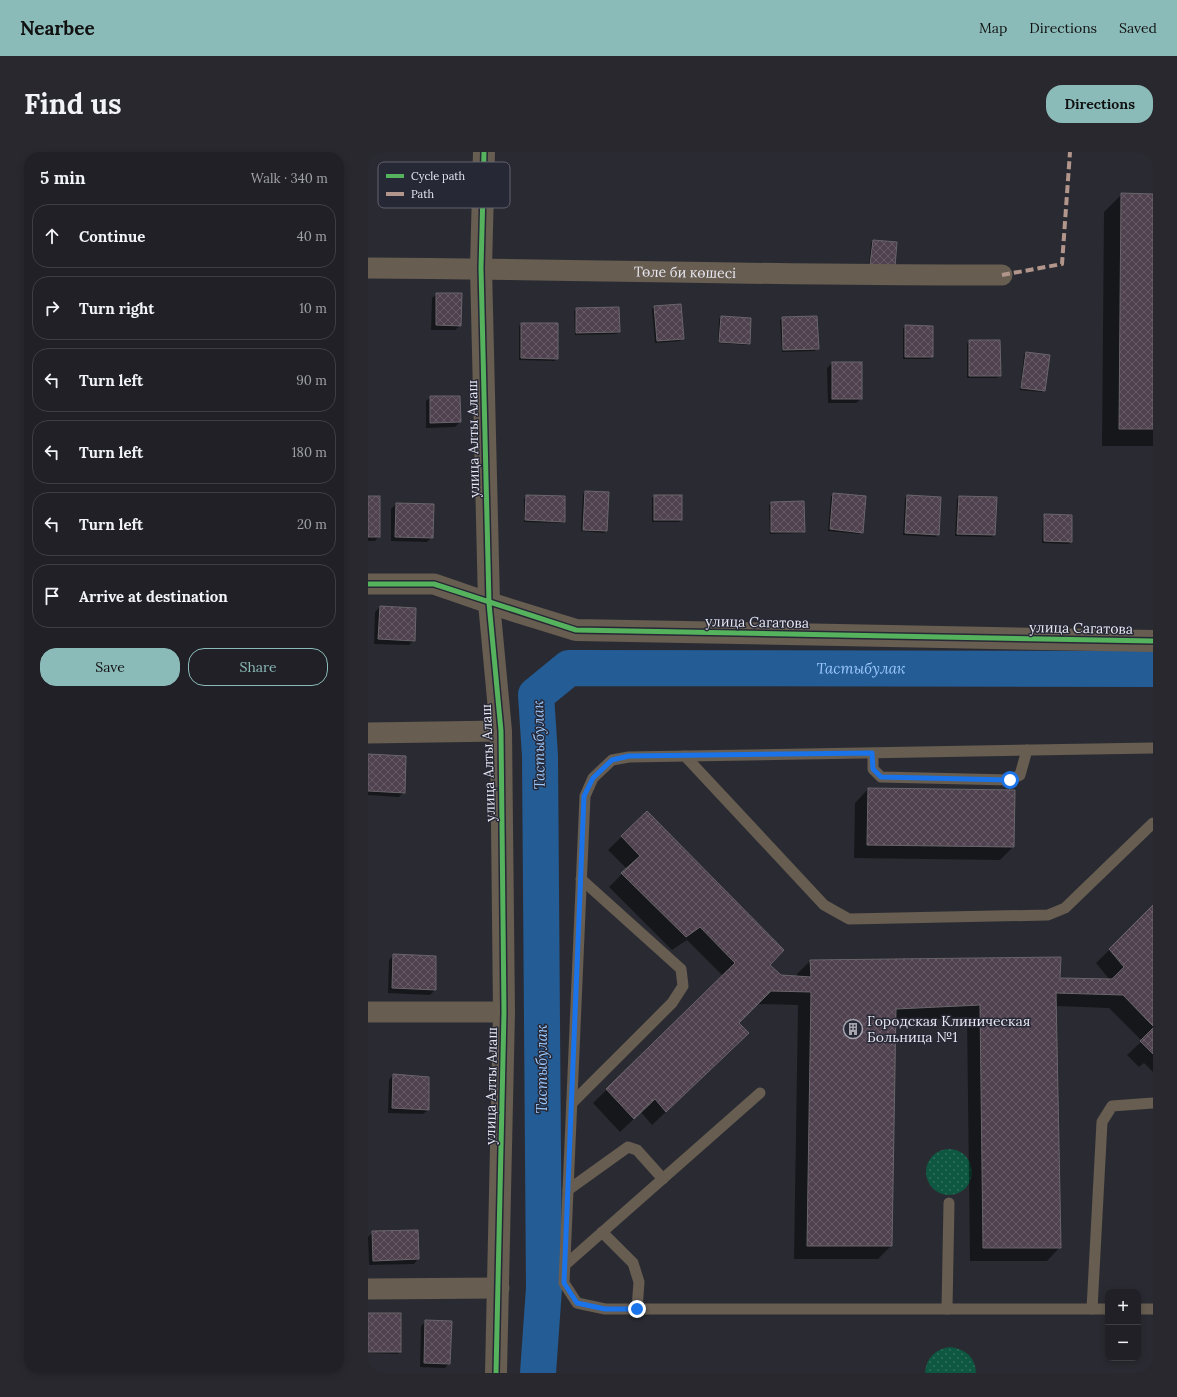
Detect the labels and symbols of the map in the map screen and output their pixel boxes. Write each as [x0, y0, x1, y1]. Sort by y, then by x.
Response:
legend [378, 162, 510, 208]
text: Cycle path [411, 169, 466, 183]
text: Path [411, 187, 434, 201]
street label: Төле би көшесі [634, 262, 736, 282]
street label: улица Алты Алаш [463, 380, 483, 498]
street label: улица Сагатова [705, 612, 809, 632]
street label: улица Сагатова [1029, 618, 1133, 638]
water label: Тастыбулак [816, 658, 906, 678]
water label: Тастыбулак [528, 700, 549, 790]
street label: улица Алты Алаш [477, 704, 499, 822]
route start [1001, 771, 1019, 789]
place label: Городская Клиническая Больница №1 [867, 1012, 1030, 1046]
building icon: Городская Клиническая Больница №1 [842, 1018, 864, 1040]
water label: Тастыбулак [532, 1024, 551, 1113]
street label: улица Алты Алаш [481, 1027, 501, 1145]
route end [628, 1300, 646, 1318]

